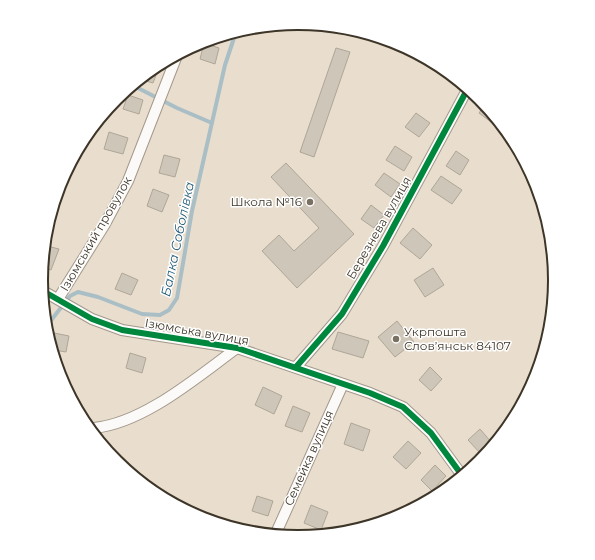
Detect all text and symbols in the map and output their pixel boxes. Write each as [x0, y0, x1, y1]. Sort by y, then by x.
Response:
street label: Ізюмський провулок [57, 174, 135, 294]
street label: Березнева вулиця [343, 174, 414, 282]
water label: Балка Соболівка [157, 180, 197, 298]
place label: Школа №16 [230, 194, 302, 209]
marker: Школа №16 [305, 197, 315, 207]
street label: Ізюмська вулиця [144, 315, 250, 348]
place label: Укрпошта Слов’янськ 84107 [404, 324, 511, 353]
marker: Укрпошта Слов’янськ 84107 [391, 334, 401, 344]
street label: Семейка вулиця [281, 408, 336, 508]

